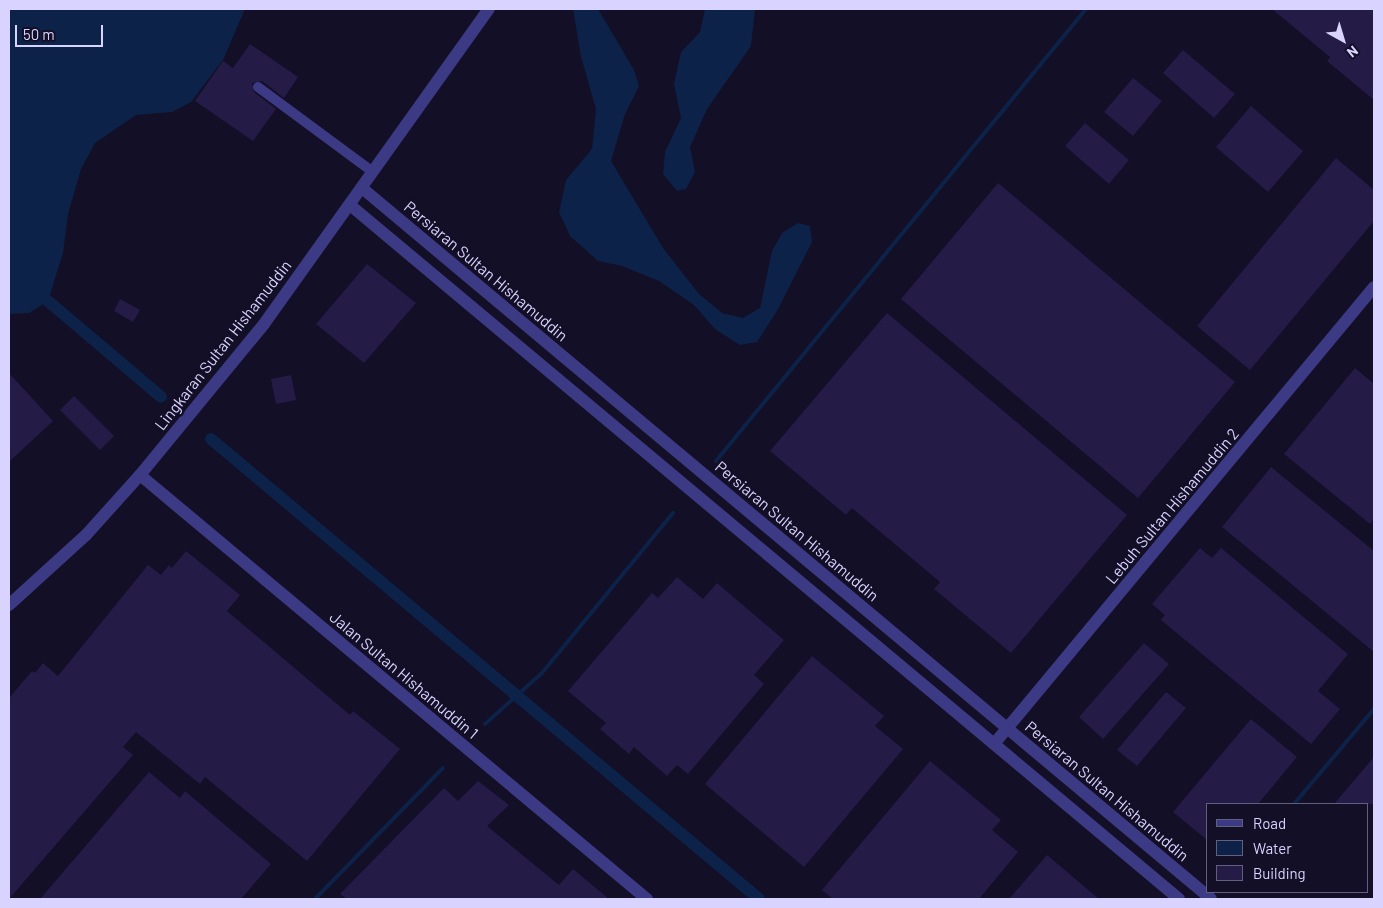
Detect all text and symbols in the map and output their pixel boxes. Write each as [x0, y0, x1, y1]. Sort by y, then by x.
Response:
scale bar [18, 15, 105, 47]
north arrow [1318, 15, 1368, 65]
text: 50 m [23, 25, 55, 43]
text: N [1344, 43, 1362, 62]
street label: Persiaran Sultan Hishamuddin [400, 197, 572, 345]
street label: Lingkaran Sultan Hishamuddin [151, 256, 295, 434]
street label: Lebuh Sultan Hishamuddin 2 [1101, 424, 1243, 588]
street label: Persiaran Sultan Hishamuddin [711, 457, 883, 605]
street label: Jalan Sultan Hishamuddin 1 [326, 607, 482, 743]
street label: Persiaran Sultan Hishamuddin [1021, 717, 1193, 865]
legend [1206, 803, 1368, 893]
text: Road [1253, 814, 1286, 832]
text: Water [1253, 839, 1292, 857]
text: Building [1253, 864, 1306, 882]

